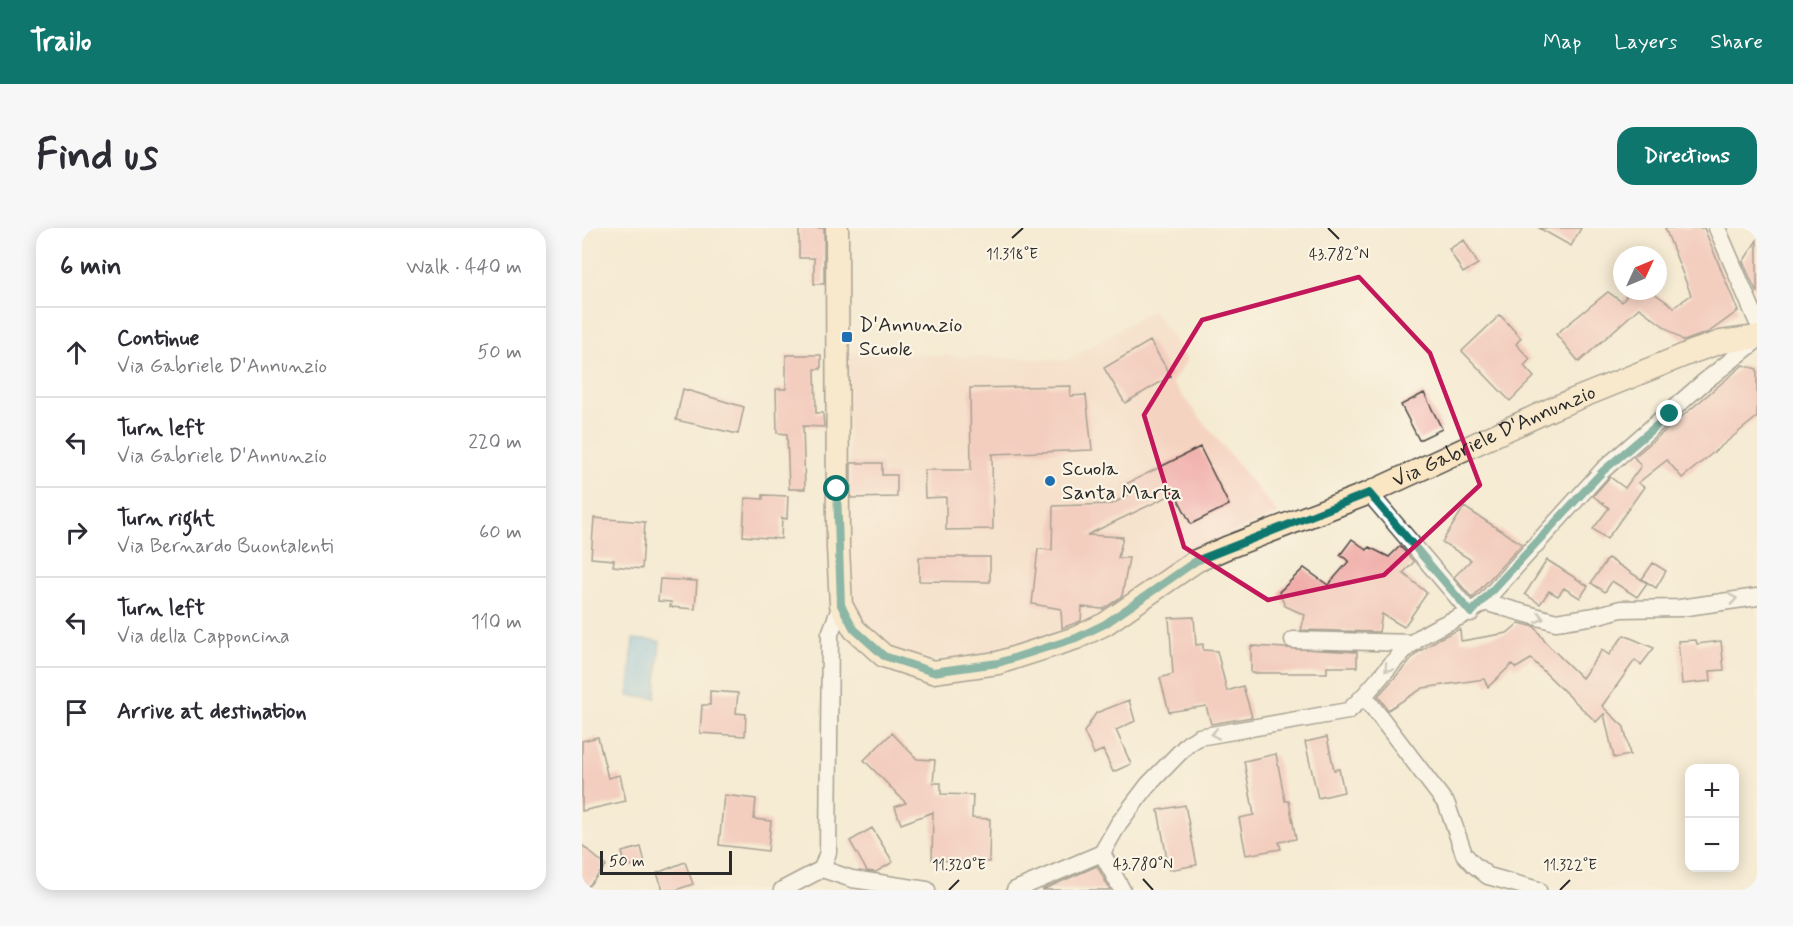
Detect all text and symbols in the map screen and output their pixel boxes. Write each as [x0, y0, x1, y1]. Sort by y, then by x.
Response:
text: Trailo [30, 24, 91, 61]
text: Map [1543, 28, 1581, 56]
text: Layers [1614, 28, 1677, 56]
text: Share [1710, 28, 1763, 56]
button: Directions [1617, 127, 1757, 185]
text: Find us [36, 129, 158, 184]
text: 11.318°E [986, 245, 1038, 265]
text: 43.782°N [1309, 245, 1369, 265]
north arrow [1613, 246, 1667, 300]
text: 6 min [60, 250, 122, 284]
text: Walk · 440 m [406, 254, 522, 281]
place label: D'Annunzio Scuole [859, 311, 963, 363]
text: Continue [117, 325, 199, 353]
marker: D'Annunzio Scuole [840, 330, 854, 344]
icon: ahead [60, 336, 93, 369]
text: 50 m [477, 339, 522, 366]
text: Via Gabriele D'Annunzio [117, 353, 327, 380]
street label: Via Gabriele D'Annunzio [1388, 378, 1600, 494]
route end [1656, 400, 1682, 426]
text: Turn left [117, 415, 205, 443]
icon: left [60, 426, 93, 459]
text: 220 m [468, 429, 522, 456]
text: Via Gabriele D'Annunzio [117, 443, 327, 470]
place label: Scuola Santa Marta [1062, 455, 1181, 507]
marker: Scuola Santa Marta [1043, 474, 1057, 488]
route start [823, 475, 849, 501]
text: Turn right [117, 505, 215, 533]
icon: right [60, 516, 93, 549]
text: 60 m [479, 519, 522, 546]
text: Via Bernardo Buontalenti [117, 533, 333, 560]
one-way arrow [1728, 594, 1737, 606]
text: Turn left [117, 595, 205, 623]
icon: left [60, 606, 93, 639]
text: 110 m [471, 609, 522, 636]
one-way arrow [1535, 610, 1545, 623]
text: Via della Capponcina [117, 623, 290, 650]
one-way arrow [1385, 660, 1396, 671]
icon: arrive [60, 696, 93, 729]
text: Arrive at destination [117, 698, 307, 726]
one-way arrow [1210, 727, 1220, 740]
map controls [1685, 764, 1739, 872]
button: + [1685, 764, 1739, 818]
button: − [1685, 818, 1739, 872]
scale bar [600, 848, 732, 876]
text: 50 m [609, 851, 645, 872]
text: 43.780°N [1113, 855, 1173, 875]
text: 11.320°E [932, 856, 986, 876]
text: 11.322°E [1543, 856, 1597, 876]

